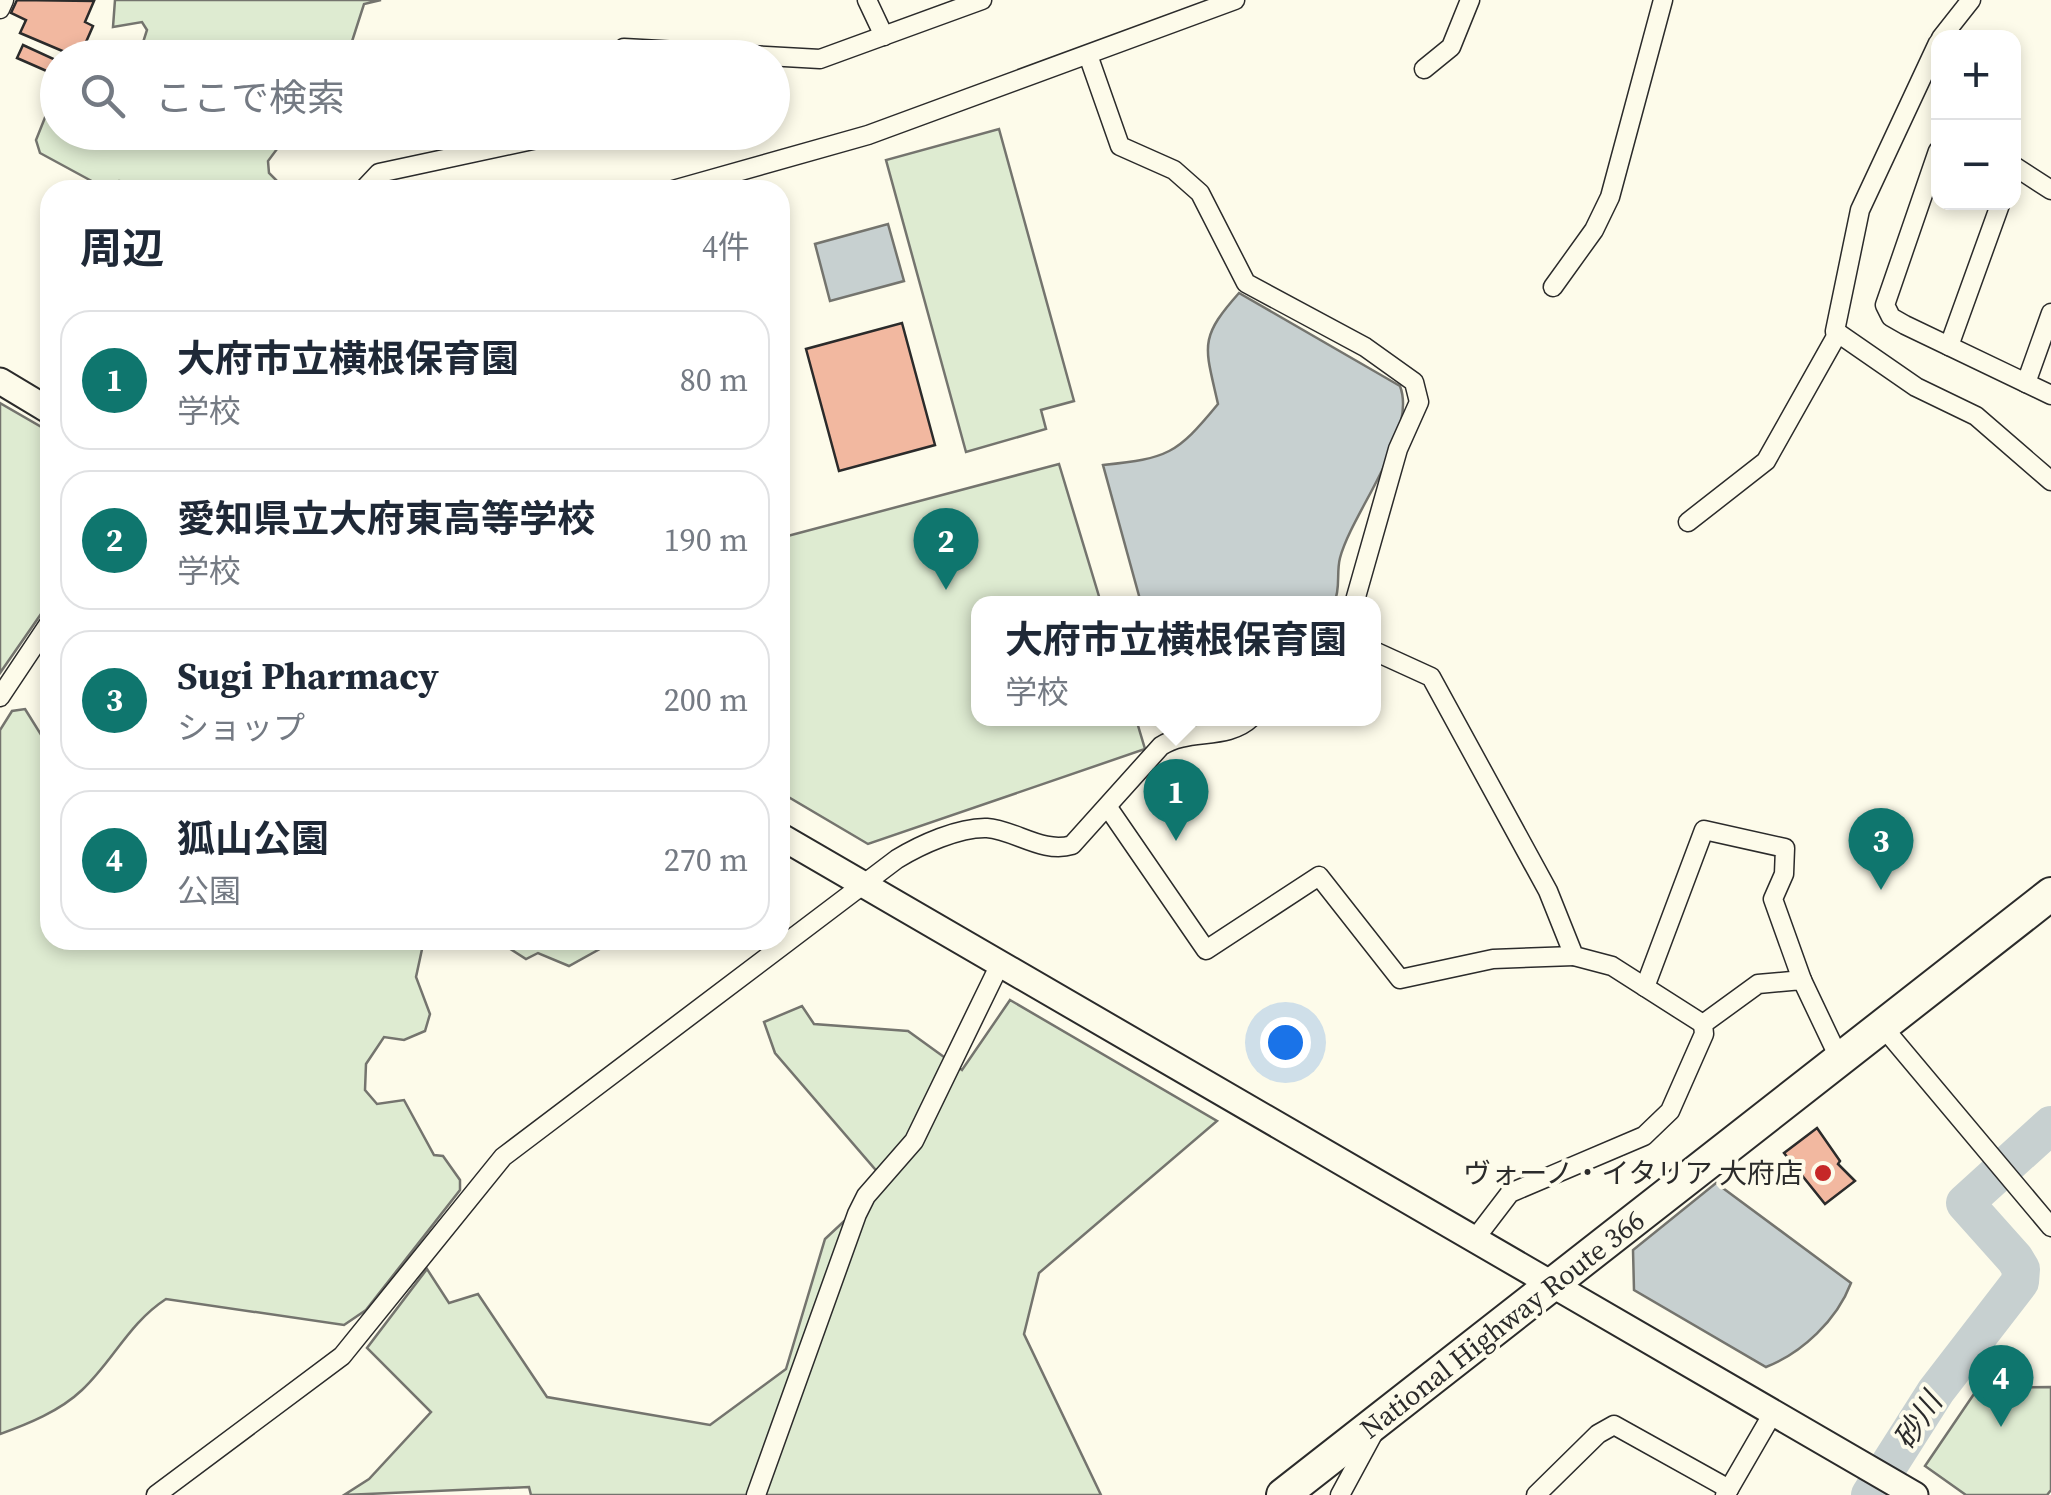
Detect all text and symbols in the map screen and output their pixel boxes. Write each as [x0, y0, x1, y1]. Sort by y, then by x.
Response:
map controls [1931, 30, 2021, 210]
button: + [1931, 30, 2021, 120]
search box [40, 40, 790, 150]
icon: search [75, 68, 130, 123]
text: ここで検索 [155, 72, 345, 124]
button: − [1931, 120, 2021, 210]
text: 周辺 [80, 219, 164, 277]
text: 4件 [702, 225, 750, 269]
text: 大府市立横根保育園 [177, 333, 519, 385]
text: 1 [106, 358, 123, 402]
text: 80 m [680, 358, 748, 402]
text: 学校 [177, 389, 241, 433]
text: 愛知県立大府東高等学校 [177, 493, 595, 545]
pin: 2 [914, 508, 978, 590]
text: 2 [106, 518, 123, 562]
text: 190 m [664, 518, 748, 562]
text: 学校 [177, 549, 241, 593]
popup [971, 596, 1381, 726]
text: 大府市立横根保育園 [1005, 614, 1347, 666]
text: Sugi Pharmacy [177, 650, 439, 702]
text: 学校 [1005, 670, 1069, 714]
text: 3 [106, 678, 123, 722]
text: 200 m [664, 678, 748, 722]
text: ショップ [177, 706, 305, 750]
pin: 1 [1144, 758, 1208, 841]
pin: 3 [1848, 808, 1914, 890]
text: 狐山公園 [177, 813, 329, 865]
text: 4 [106, 838, 123, 882]
text: 270 m [664, 838, 748, 882]
text: 公園 [177, 869, 241, 913]
your location [1260, 1017, 1311, 1068]
place label: ヴォーノ・イタリア 大府店 [1463, 1154, 1803, 1192]
marker: ヴォーノ・イタリア 大府店 [1812, 1162, 1834, 1184]
street label: National Highway Route 366 [1352, 1201, 1652, 1447]
pin: 4 [1968, 1344, 2034, 1427]
water label: 砂川 [1884, 1382, 1953, 1457]

